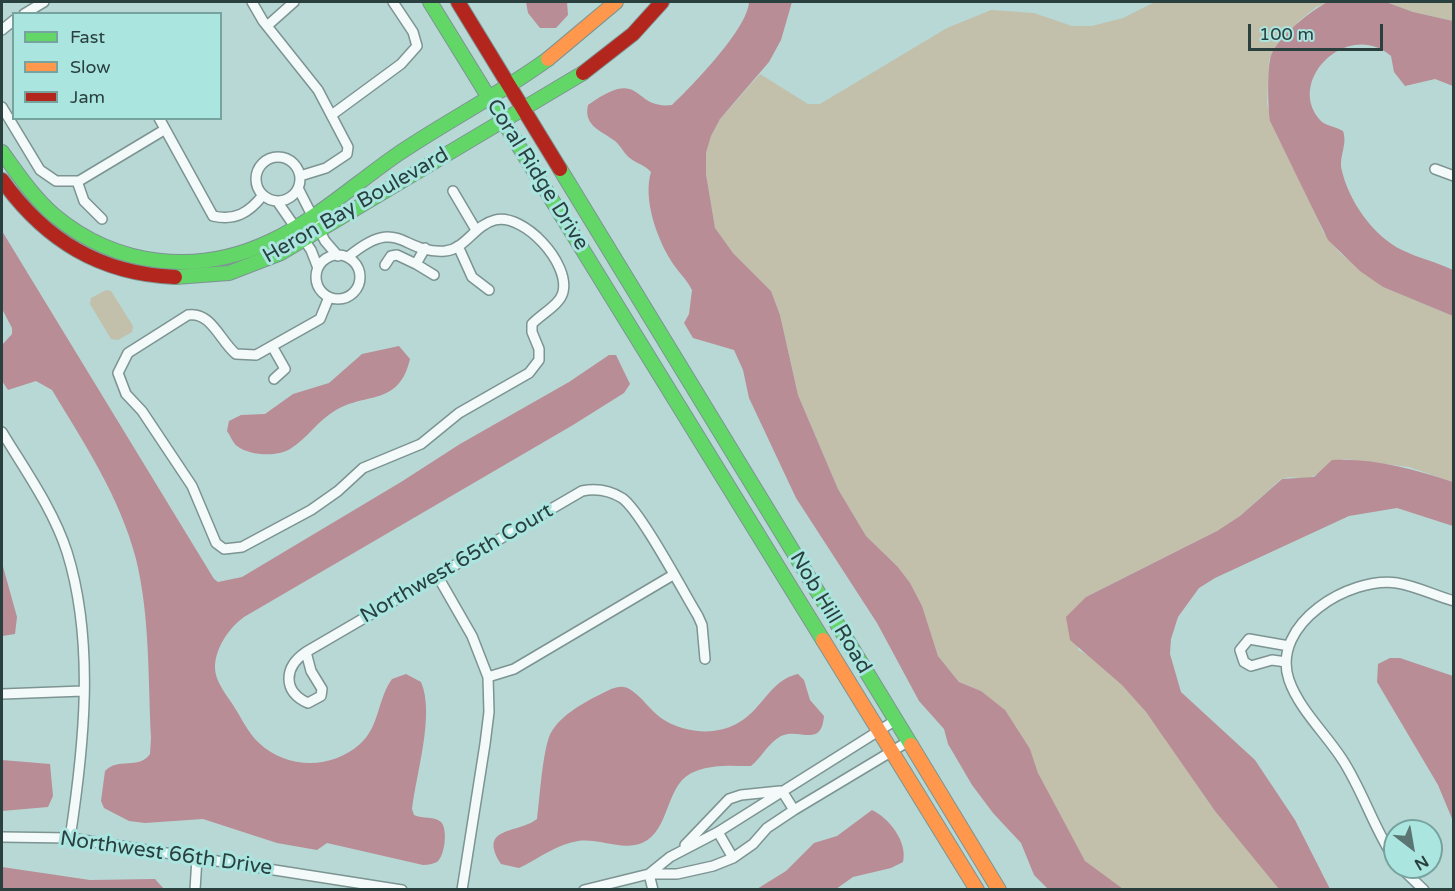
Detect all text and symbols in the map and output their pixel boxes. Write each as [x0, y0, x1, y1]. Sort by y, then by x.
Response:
legend [12, 12, 222, 120]
scale bar [1251, 12, 1386, 50]
text: 100 m [1259, 23, 1314, 45]
text: Fast [70, 26, 105, 48]
text: Slow [70, 56, 111, 78]
text: Jam [70, 86, 105, 108]
street label: Coral Ridge Drive [480, 95, 594, 255]
street label: Heron Bay Boulevard [259, 143, 453, 269]
street label: Northwest 65th Court [356, 498, 558, 630]
street label: Nob Hill Road [784, 548, 876, 678]
north arrow [1383, 819, 1443, 879]
street label: Northwest 66th Drive [58, 827, 274, 881]
text: N [1411, 851, 1432, 875]

